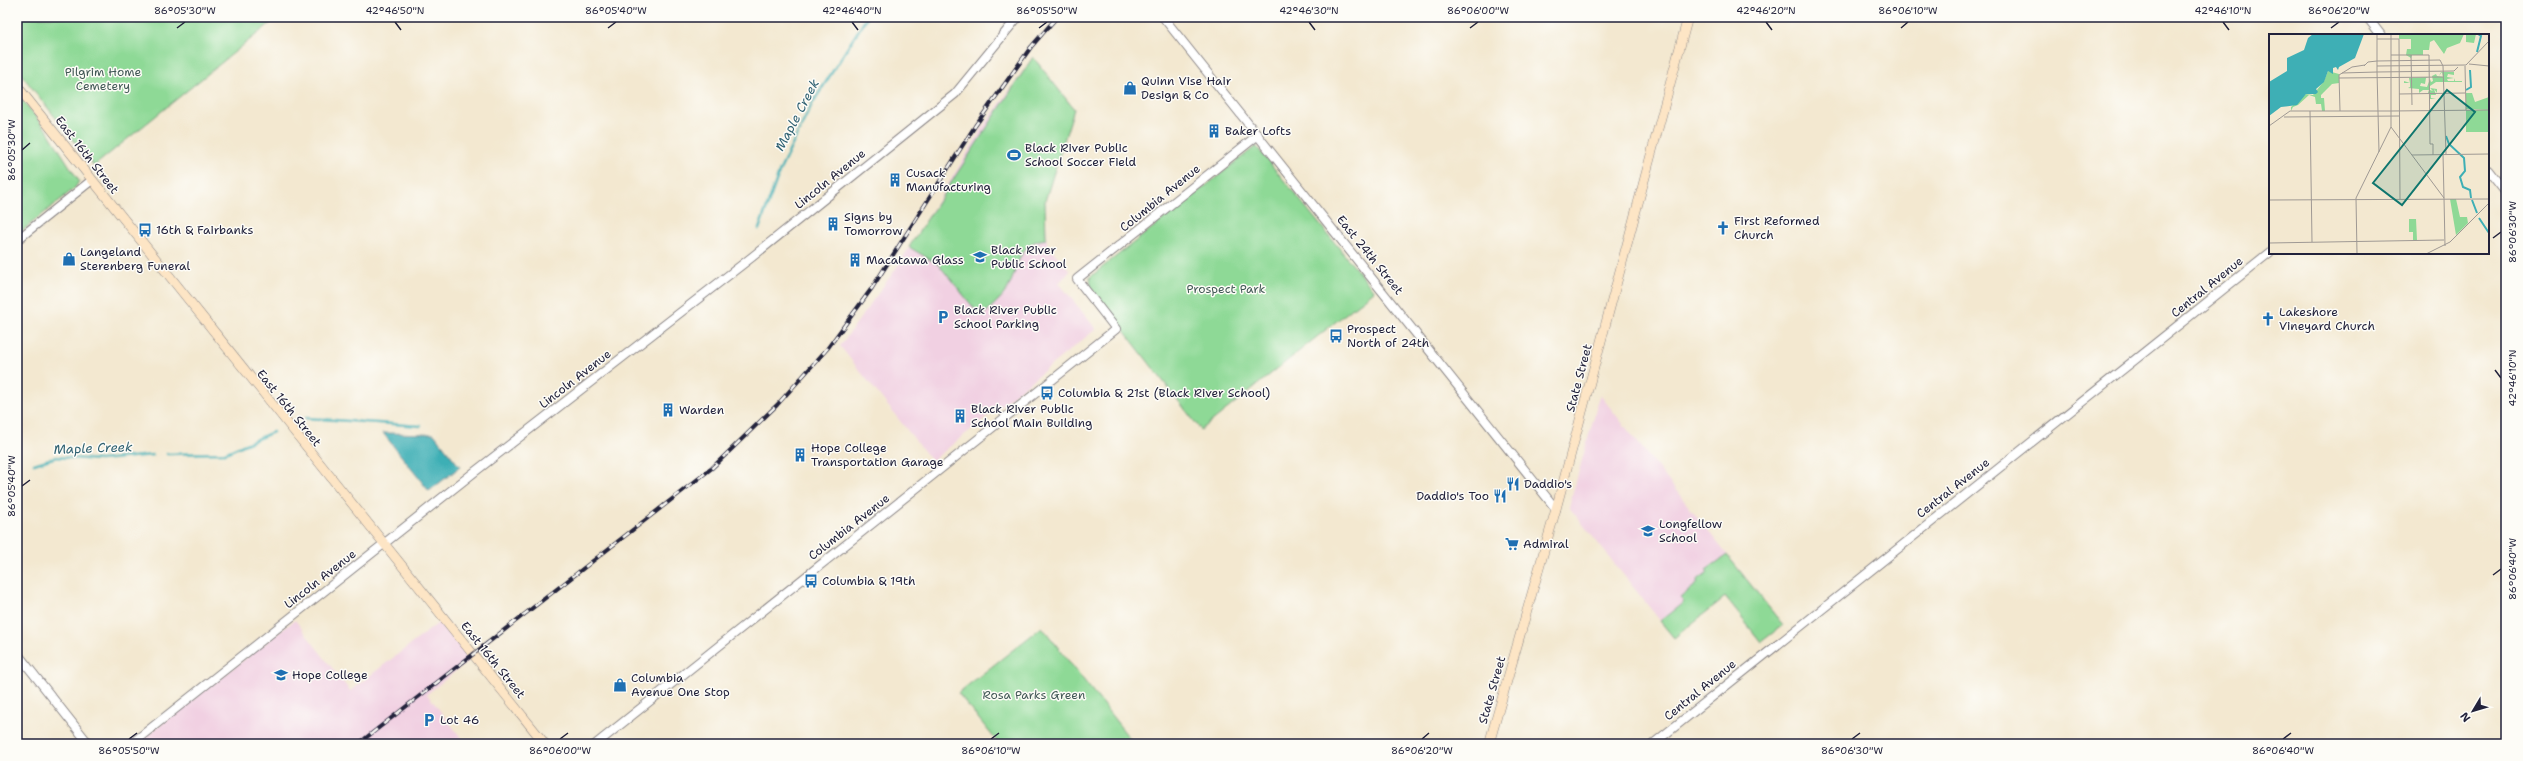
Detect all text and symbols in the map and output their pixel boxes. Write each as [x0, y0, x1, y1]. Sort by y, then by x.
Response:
text: 86°05'30"W [154, 4, 216, 17]
text: 42°46'50"N [366, 4, 424, 17]
text: 86°05'40"W [585, 4, 647, 17]
text: 42°46'40"N [822, 4, 882, 17]
text: 86°05'50"W [1016, 4, 1078, 17]
text: 42°46'30"N [1279, 4, 1339, 17]
text: 86°06'00"W [1447, 4, 1509, 17]
text: 42°46'20"N [1736, 4, 1796, 17]
text: 86°06'10"W [1878, 4, 1938, 17]
text: 42°46'10"N [2195, 4, 2251, 17]
text: 86°06'20"W [2308, 4, 2370, 17]
inset map [2269, 34, 2489, 254]
park label: Pilgrim Home Cemetery [65, 64, 142, 94]
place label: Quinn Vise Hair Design & Co [1141, 73, 1232, 103]
water label: Maple Creek [771, 76, 823, 154]
shop icon: Quinn Vise Hair Design & Co [1122, 80, 1138, 96]
street label: East 16th Street [52, 113, 122, 197]
text: 86°05'30"W [5, 119, 18, 181]
building icon: Baker Lofts [1206, 123, 1222, 139]
place label: Baker Lofts [1225, 123, 1291, 139]
place label: Black River Public School Soccer Field [1025, 140, 1136, 170]
street label: Lincoln Avenue [791, 145, 869, 213]
sports icon: Black River Public School Soccer Field [1006, 147, 1022, 163]
street label: Columbia Avenue [1117, 161, 1204, 235]
place label: Cusack Manufacturing [906, 165, 991, 195]
building icon: Cusack Manufacturing [887, 172, 903, 188]
text: 86°06'30"W [2506, 201, 2519, 263]
place label: Signs by Tomorrow [844, 209, 903, 239]
street label: East 24th Street [1333, 212, 1407, 298]
place label: First Reformed Church [1734, 213, 1820, 243]
building icon: Signs by Tomorrow [825, 216, 841, 232]
church icon: First Reformed Church [1715, 220, 1731, 236]
bus stop icon: 16th & Fairbanks [137, 222, 153, 238]
place label: 16th & Fairbanks [156, 222, 254, 238]
place label: Black River Public School [991, 242, 1067, 272]
place label: Langeland Sterenberg Funeral [80, 244, 191, 274]
school or university icon: Black River Public School [972, 249, 988, 265]
shop icon: Langeland Sterenberg Funeral [61, 251, 77, 267]
building icon: Macatawa Glass [847, 252, 863, 268]
place label: Macatawa Glass [866, 252, 964, 268]
street label: Central Avenue [2168, 253, 2247, 321]
park label: Prospect Park [1187, 281, 1266, 297]
place label: Black River Public School Parking [954, 302, 1057, 332]
place label: Lakeshore Vineyard Church [2279, 304, 2375, 334]
parking icon: Black River Public School Parking [935, 309, 951, 325]
church icon: Lakeshore Vineyard Church [2260, 311, 2276, 327]
place label: Prospect North of 24th [1347, 321, 1429, 351]
bus stop icon: Prospect North of 24th [1328, 328, 1344, 344]
street label: State Street [1562, 342, 1596, 414]
street label: Lincoln Avenue [536, 346, 614, 412]
text: 42°46'10"N [2506, 350, 2519, 406]
street label: East 16th Street [253, 366, 325, 450]
bus stop icon: Columbia & 21st (Black River School) [1039, 385, 1055, 401]
place label: Columbia & 21st (Black River School) [1058, 385, 1270, 401]
place label: Black River Public School Main Building [971, 401, 1092, 431]
building icon: Warden [660, 402, 676, 418]
place label: Warden [679, 402, 724, 418]
building icon: Black River Public School Main Building [952, 408, 968, 424]
water label: Maple Creek [53, 438, 133, 458]
place label: Hope College Transportation Garage [811, 440, 944, 470]
building icon: Hope College Transportation Garage [792, 447, 808, 463]
street label: Central Avenue [1913, 454, 1993, 522]
text: 86°05'40"W [5, 455, 18, 517]
restaurant icon: Daddio's [1505, 476, 1521, 492]
place label: Daddio's [1524, 476, 1572, 492]
place label: Daddio's Too [1416, 488, 1489, 504]
restaurant icon: Daddio's Too [1492, 488, 1508, 504]
street label: Columbia Avenue [805, 490, 893, 564]
place label: Longfellow School [1659, 516, 1723, 546]
school or university icon: Longfellow School [1640, 523, 1656, 539]
supermarket icon: Admiral [1504, 536, 1520, 552]
place label: Admiral [1523, 536, 1569, 552]
text: 86°06'40"W [2506, 538, 2519, 600]
street label: Lincoln Avenue [281, 546, 359, 612]
bus stop icon: Columbia & 19th [803, 573, 819, 589]
place label: Columbia & 19th [822, 573, 916, 589]
street label: East 16th Street [457, 618, 529, 702]
street label: State Street [1475, 654, 1509, 726]
street label: Central Avenue [1661, 656, 1740, 724]
school or university icon: Hope College [273, 667, 289, 683]
place label: Hope College [292, 667, 368, 683]
place label: Columbia Avenue One Stop [631, 670, 730, 700]
shop icon: Columbia Avenue One Stop [612, 677, 628, 693]
park label: Rosa Parks Green [983, 687, 1085, 703]
north arrow [2453, 691, 2493, 731]
text: N [2457, 709, 2474, 725]
parking icon: Lot 46 [421, 712, 437, 728]
place label: Lot 46 [440, 712, 479, 728]
text: 86°05'50"W [98, 744, 160, 757]
text: 86°06'00"W [529, 744, 591, 757]
text: 86°06'10"W [961, 744, 1021, 757]
text: 86°06'20"W [1391, 744, 1453, 757]
text: 86°06'30"W [1821, 744, 1883, 757]
text: 86°06'40"W [2252, 744, 2314, 757]

